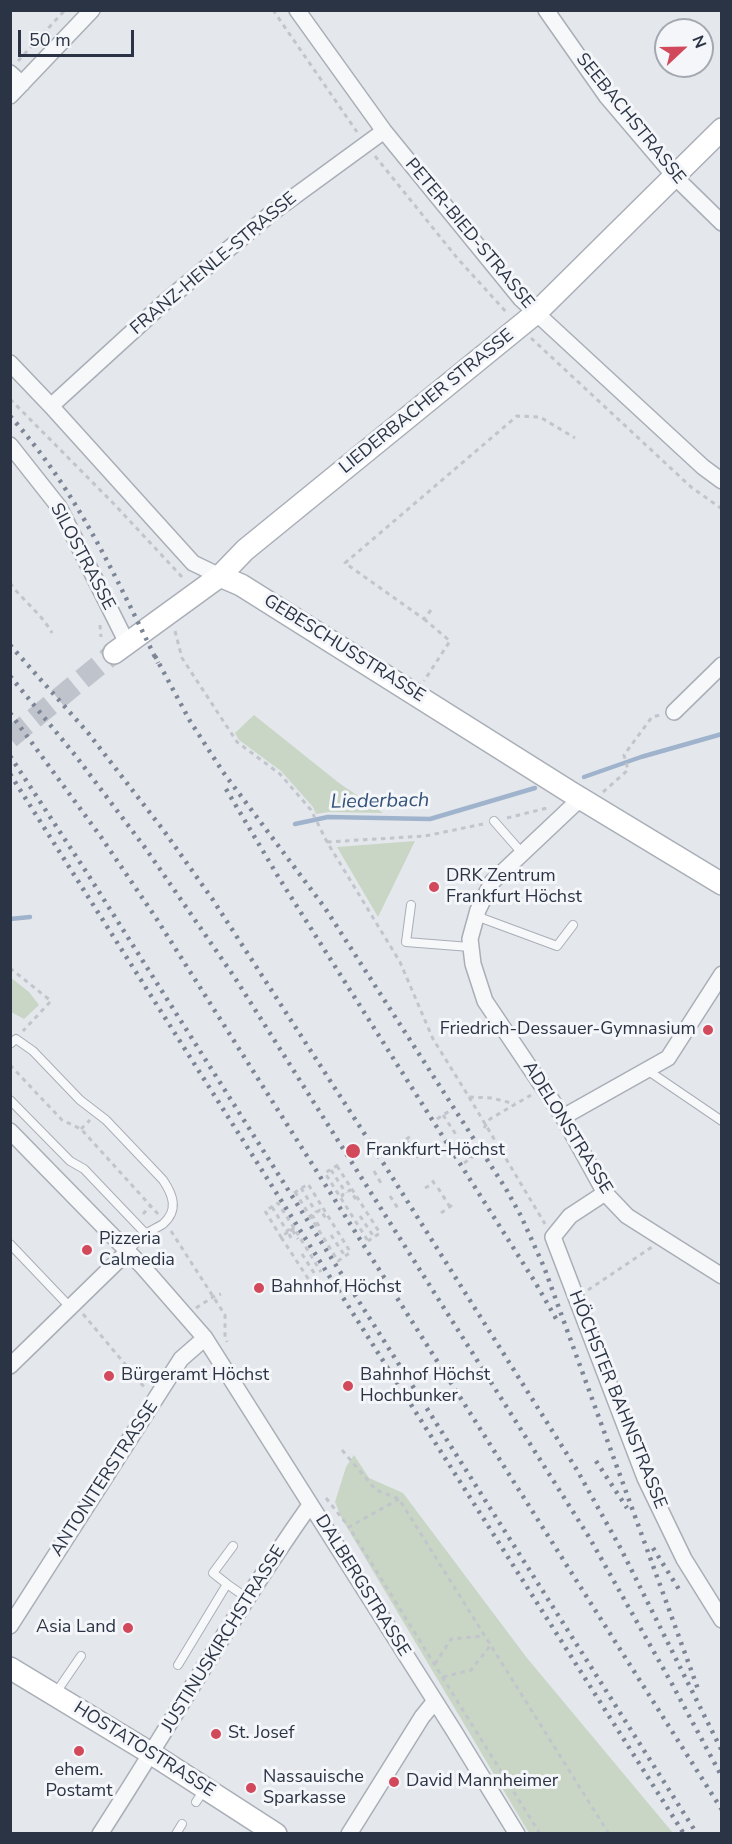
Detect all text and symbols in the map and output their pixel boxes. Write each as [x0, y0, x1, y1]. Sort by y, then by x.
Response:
scale bar [21, 18, 136, 56]
north arrow [654, 18, 714, 78]
text: 50 m [29, 28, 71, 52]
text: N [686, 32, 711, 52]
street label: SEEBACHSTRASSE [571, 49, 689, 189]
street label: PETER-BIED-STRASSE [400, 155, 538, 313]
street label: FRANZ-HENLE-STRASSE [127, 188, 301, 340]
street label: LIEDERBACHER STRASSE [336, 325, 518, 479]
street label: SILOSTRASSE [45, 500, 119, 614]
street label: GEBESCHUSSTRASSE [259, 591, 429, 707]
water label: Liederbach [331, 789, 429, 815]
place label: DRK Zentrum Frankfurt Höchst [446, 866, 582, 908]
marker: DRK Zentrum Frankfurt Höchst [427, 880, 441, 894]
place label: Friedrich-Dessauer-Gymnasium [440, 1019, 696, 1041]
marker: Friedrich-Dessauer-Gymnasium [701, 1023, 715, 1037]
street label: ADELONSTRASSE [517, 1058, 617, 1198]
place label: Frankfurt-Höchst [366, 1140, 505, 1162]
marker: Frankfurt-Höchst [344, 1142, 362, 1160]
place label: Pizzeria Calmedia [99, 1229, 175, 1272]
marker: Pizzeria Calmedia [80, 1243, 94, 1257]
place label: Bahnhof Höchst [271, 1277, 401, 1299]
marker: Bahnhof Höchst [252, 1281, 266, 1295]
street label: HÖCHSTER BAHNSTRASSE [563, 1288, 671, 1512]
place label: Bürgeramt Höchst [121, 1365, 269, 1387]
place label: Bahnhof Höchst Hochbunker [360, 1365, 490, 1408]
marker: Bürgeramt Höchst [102, 1369, 116, 1383]
marker: Bahnhof Höchst Hochbunker [341, 1379, 355, 1393]
street label: ANTONITERSTRASSE [47, 1397, 163, 1561]
street label: DALBERGSTRASSE [310, 1511, 414, 1661]
street label: JUSTINUSKIRCHSTRASSE [158, 1542, 290, 1736]
place label: Asia Land [36, 1617, 116, 1639]
marker: Asia Land [121, 1621, 135, 1635]
street label: HOSTATOSTRASSE [69, 1698, 219, 1802]
place label: St. Josef [228, 1723, 294, 1745]
marker: St. Josef [209, 1727, 223, 1741]
marker: ehem. Postamt [72, 1744, 86, 1758]
place label: ehem. Postamt [45, 1760, 113, 1802]
place label: Nassauische Sparkasse [263, 1767, 364, 1810]
place label: David Mannheimer [406, 1771, 558, 1793]
marker: David Mannheimer [387, 1775, 401, 1789]
marker: Nassauische Sparkasse [244, 1781, 258, 1795]

